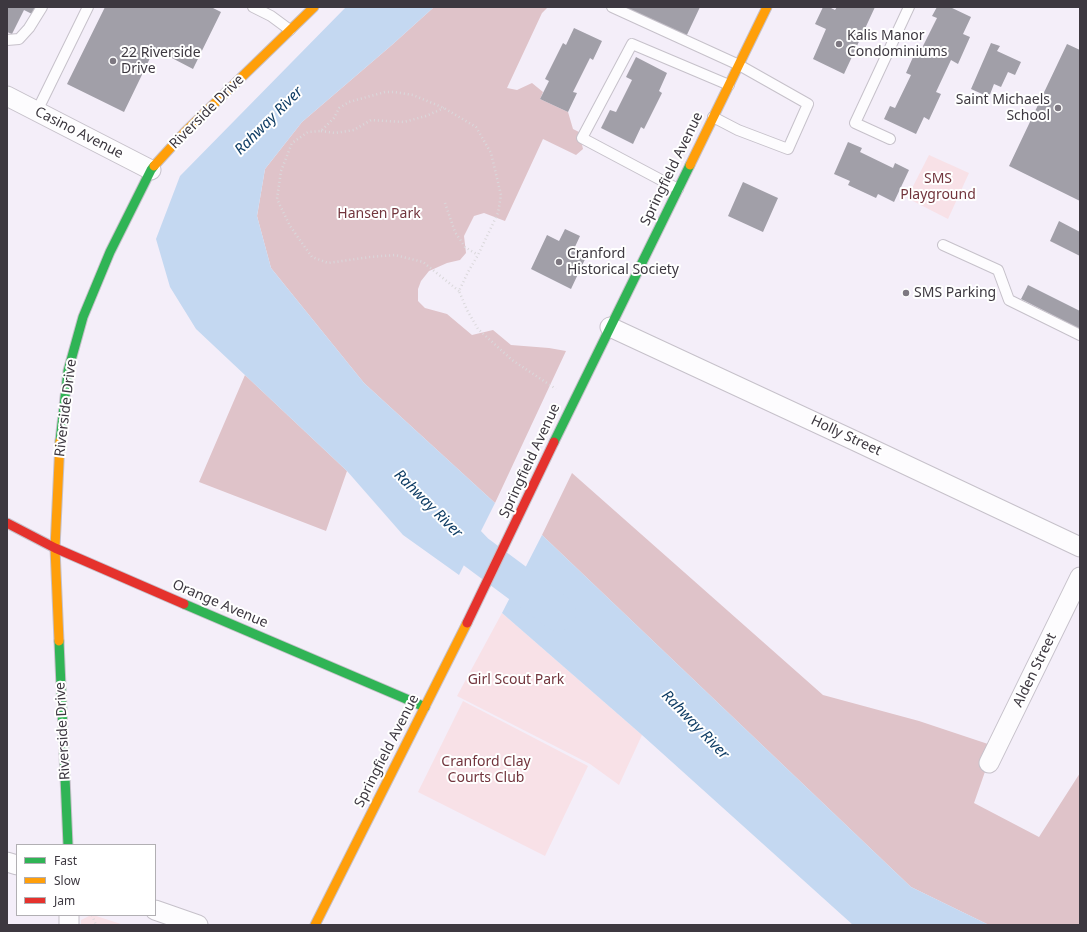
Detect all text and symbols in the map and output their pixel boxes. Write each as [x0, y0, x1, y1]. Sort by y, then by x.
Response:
place label: Kalis Manor Condominiums [847, 28, 947, 60]
marker: Kalis Manor Condominiums [834, 39, 844, 49]
place label: 22 Riverside Drive [121, 45, 201, 78]
marker: 22 Riverside Drive [108, 56, 118, 66]
street label: Riverside Drive [166, 71, 248, 153]
water label: Rahway River [231, 83, 307, 159]
place label: Saint Michaels School [956, 92, 1050, 124]
marker: Saint Michaels School [1053, 103, 1063, 113]
street label: Casino Avenue [32, 104, 126, 162]
street label: Springfield Avenue [637, 109, 707, 229]
park label: SMS Playground [900, 171, 976, 204]
park label: Hansen Park [337, 206, 421, 222]
place label: Cranford Historical Society [567, 246, 679, 278]
marker: Cranford Historical Society [554, 257, 564, 267]
place label: SMS Parking [914, 285, 996, 301]
marker: SMS Parking [901, 288, 911, 298]
street label: Riverside Drive [52, 358, 80, 458]
street label: Springfield Avenue [496, 401, 564, 521]
street label: Holly Street [808, 412, 884, 460]
water label: Rahway River [390, 466, 466, 542]
street label: Orange Avenue [170, 576, 270, 632]
street label: Alden Street [1010, 630, 1060, 710]
park label: Girl Scout Park [468, 672, 564, 688]
street label: Riverside Drive [52, 682, 74, 780]
water label: Rahway River [658, 687, 732, 763]
street label: Springfield Avenue [351, 692, 423, 810]
park label: Cranford Clay Courts Club [441, 754, 531, 786]
legend [16, 844, 156, 916]
text: Fast [54, 852, 77, 869]
text: Slow [54, 872, 80, 889]
text: Jam [54, 892, 75, 909]

